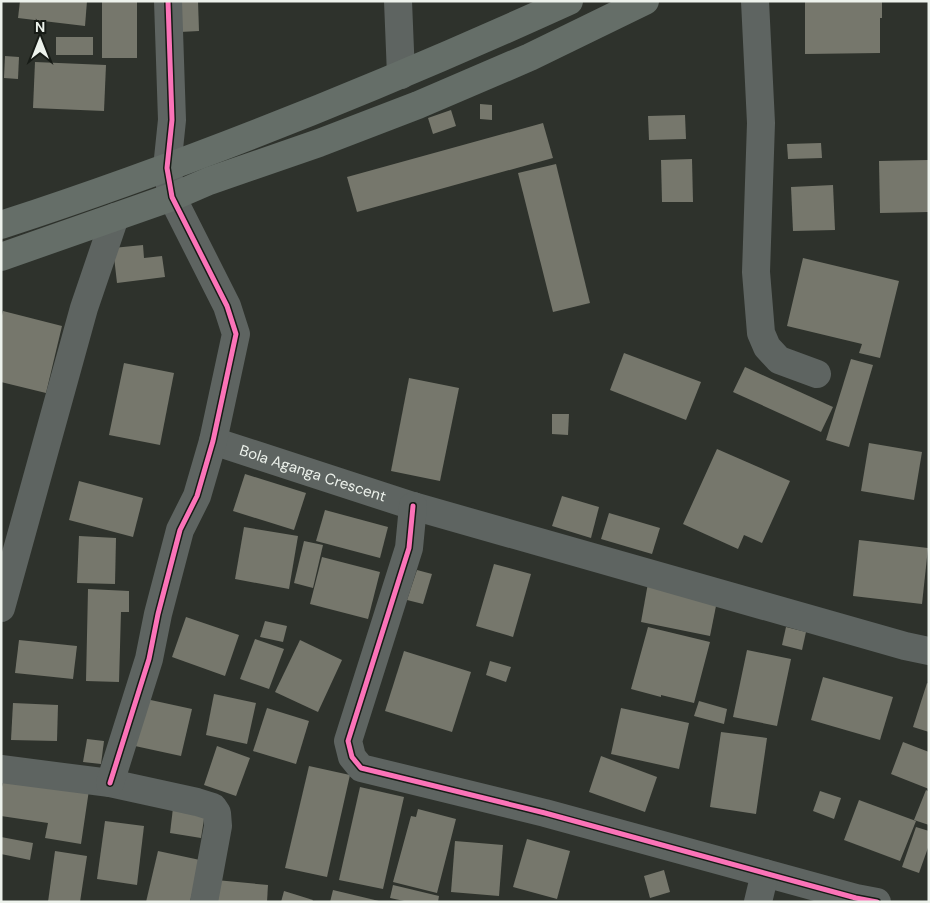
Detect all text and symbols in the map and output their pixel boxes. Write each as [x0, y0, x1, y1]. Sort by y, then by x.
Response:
north arrow [15, 15, 65, 65]
text: N [35, 18, 45, 36]
street label: Bola Aganga Crescent [237, 440, 389, 507]

